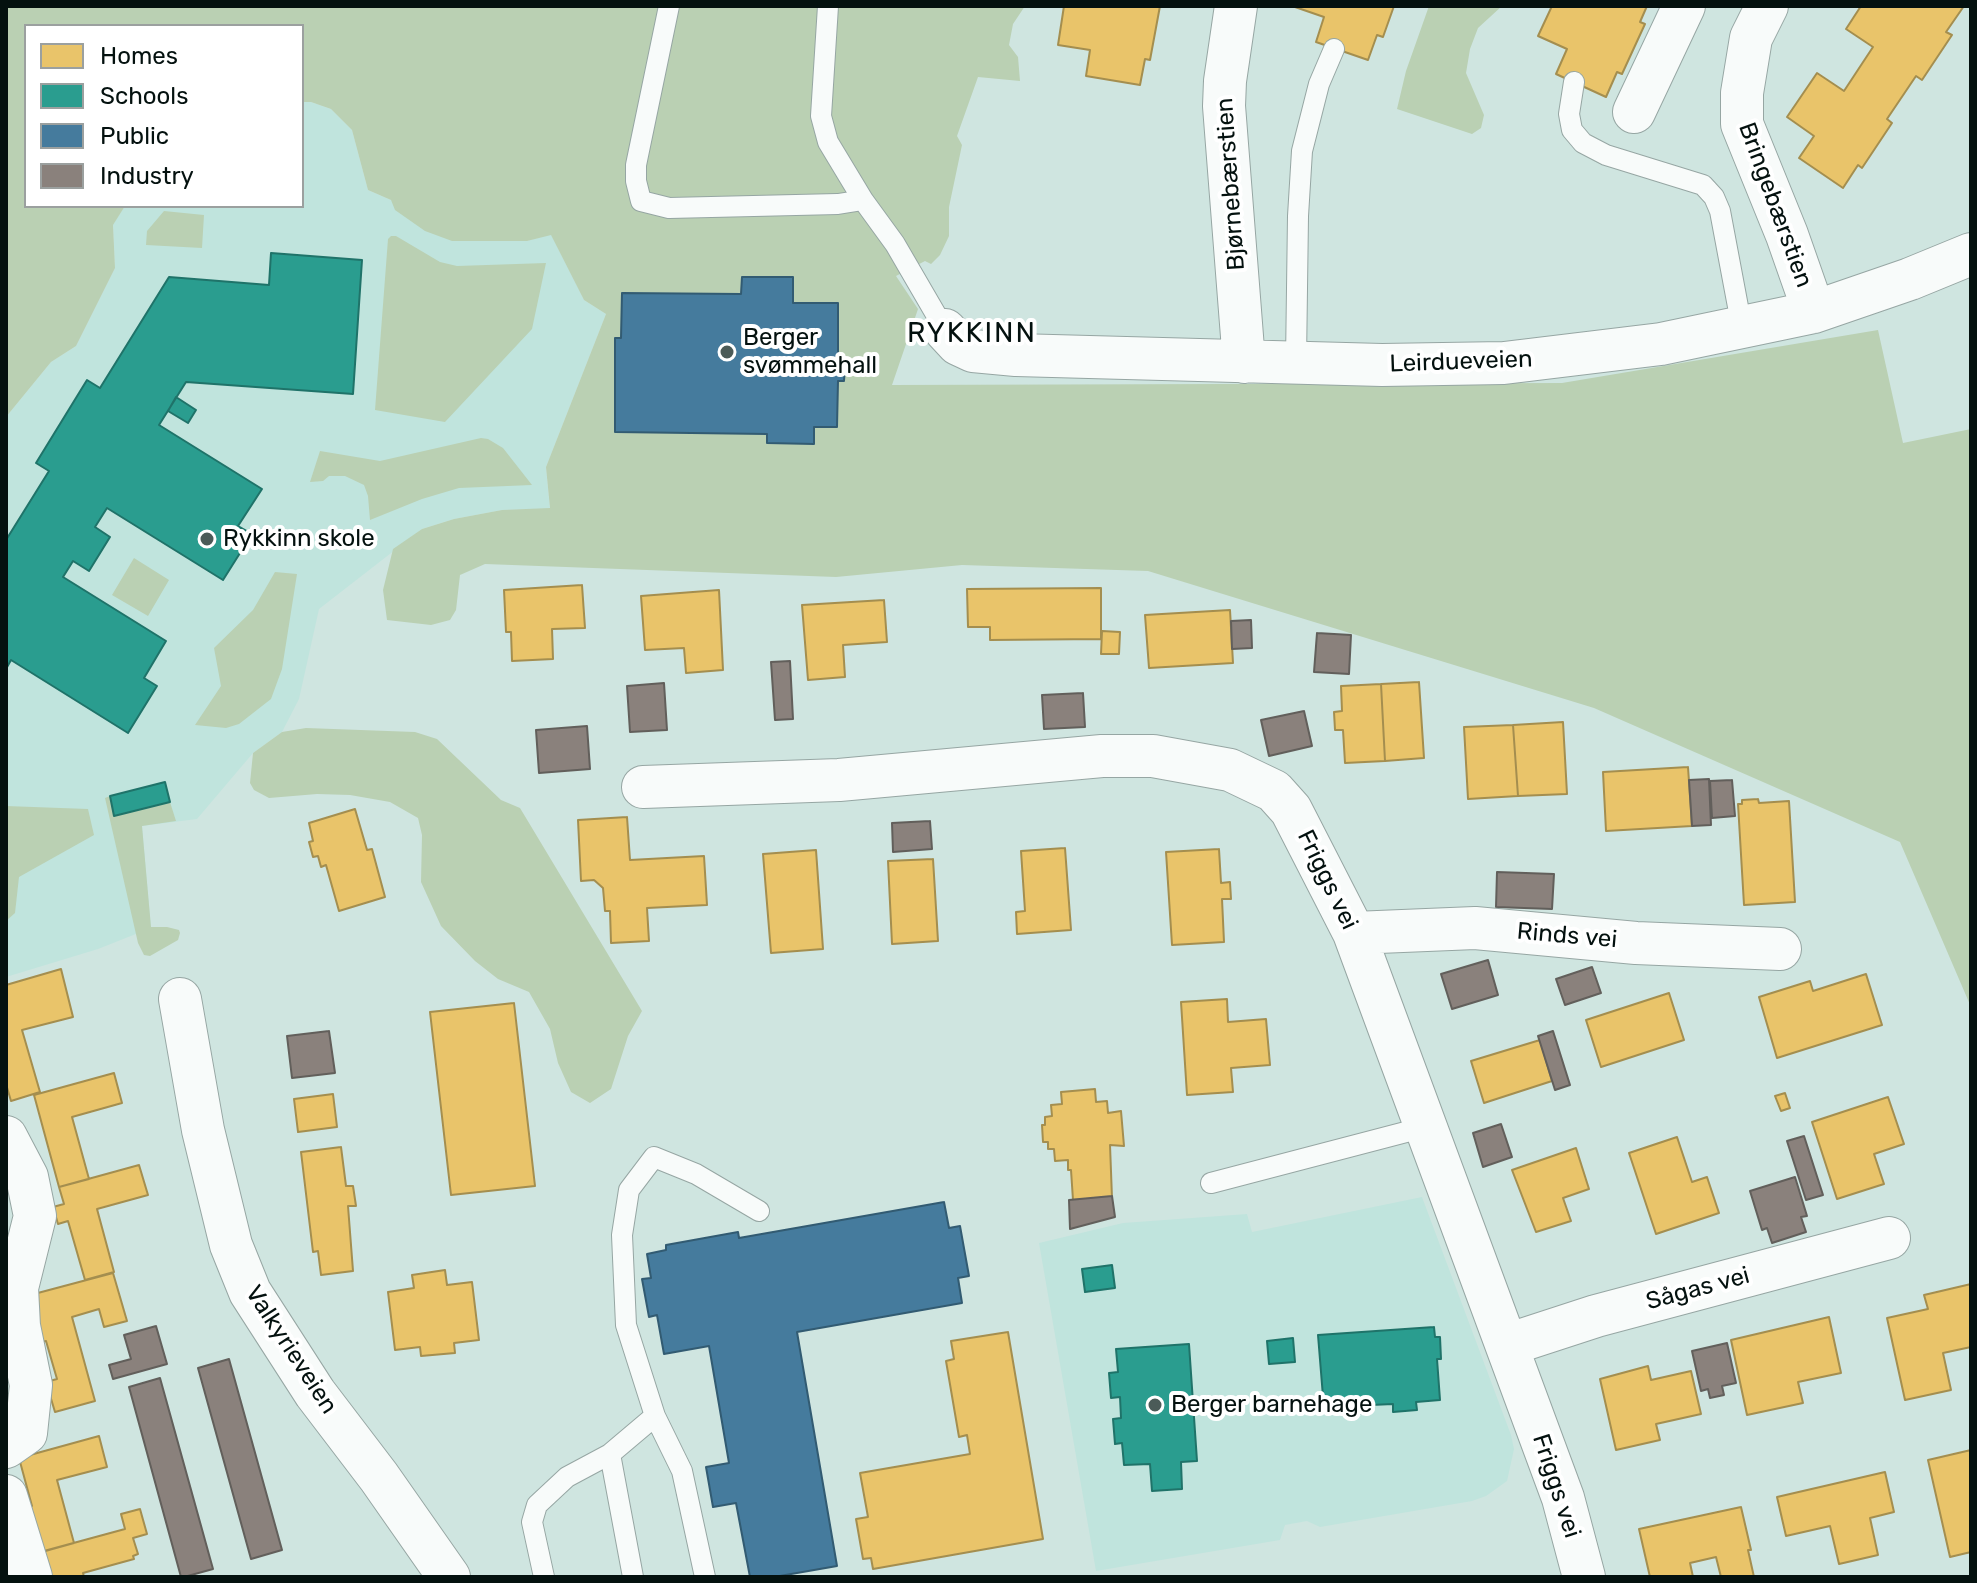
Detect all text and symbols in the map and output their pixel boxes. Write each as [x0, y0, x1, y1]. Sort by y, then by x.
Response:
legend [24, 24, 304, 208]
text: Homes [100, 42, 178, 70]
text: Schools [100, 82, 188, 110]
street label: Bjørnebærstien [1211, 97, 1251, 271]
street label: Bringebærstien [1732, 119, 1818, 291]
text: Public [100, 122, 169, 150]
text: Industry [100, 162, 194, 190]
district label: RYKKINN [907, 317, 1037, 351]
place label: Berger svømmehall [743, 324, 877, 380]
marker: Berger svømmehall [718, 343, 736, 361]
street label: Leirdueveien [1389, 345, 1533, 379]
place label: Rykkinn skole [223, 525, 375, 553]
marker: Rykkinn skole [198, 530, 216, 548]
street label: Friggs vei [1290, 825, 1364, 935]
street label: Rinds vei [1516, 917, 1618, 955]
street label: Sågas vei [1643, 1261, 1753, 1317]
street label: Valkyrieveien [239, 1280, 343, 1420]
place label: Berger barnehage [1171, 1391, 1372, 1419]
marker: Berger barnehage [1146, 1396, 1164, 1414]
street label: Friggs vei [1526, 1430, 1586, 1542]

